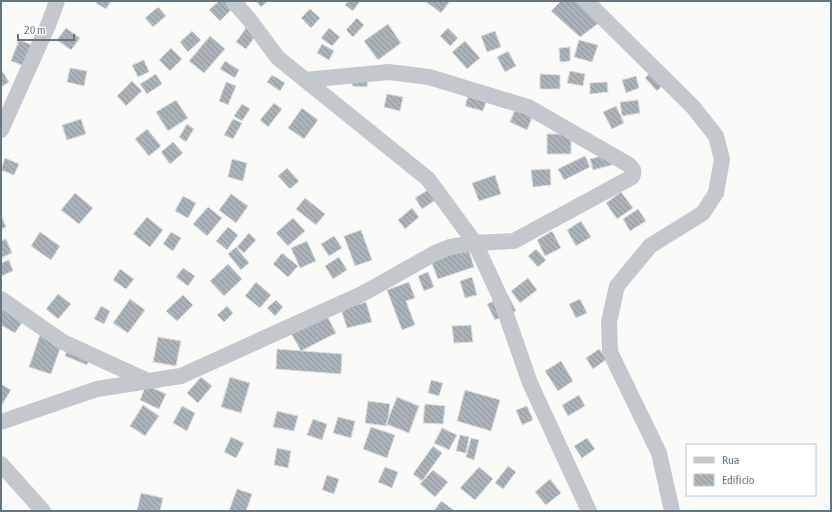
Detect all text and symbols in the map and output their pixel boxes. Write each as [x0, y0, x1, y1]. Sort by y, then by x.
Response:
scale bar [18, 16, 74, 42]
text: 20 m [24, 23, 46, 37]
legend [686, 444, 816, 496]
text: Rua [722, 453, 739, 467]
text: Edifício [722, 473, 755, 487]

